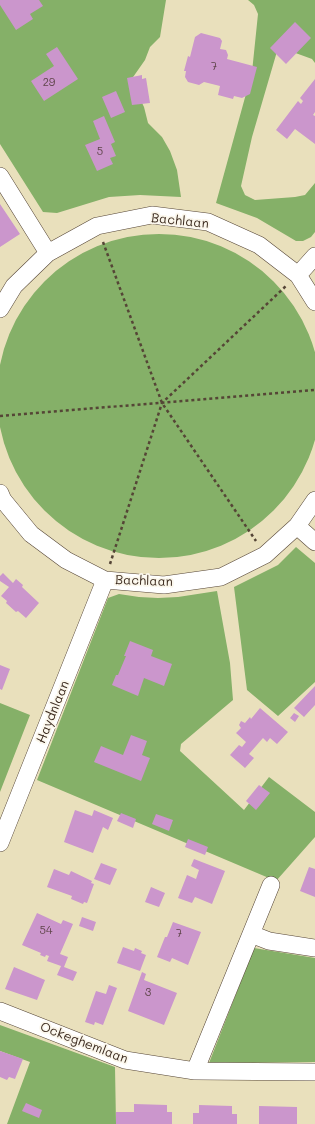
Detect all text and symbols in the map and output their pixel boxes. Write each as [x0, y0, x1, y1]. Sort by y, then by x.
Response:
house number: 7 [211, 60, 217, 74]
house number: 29 [43, 76, 55, 90]
house number: 5 [97, 145, 103, 159]
street label: Bachlaan [150, 210, 210, 232]
street label: Bachlaan [115, 572, 173, 590]
street label: Haydnlaan [33, 678, 73, 746]
house number: 54 [40, 924, 52, 938]
house number: 7 [176, 927, 182, 941]
house number: 3 [145, 986, 151, 1000]
street label: Ockeghemlaan [38, 1019, 130, 1067]

